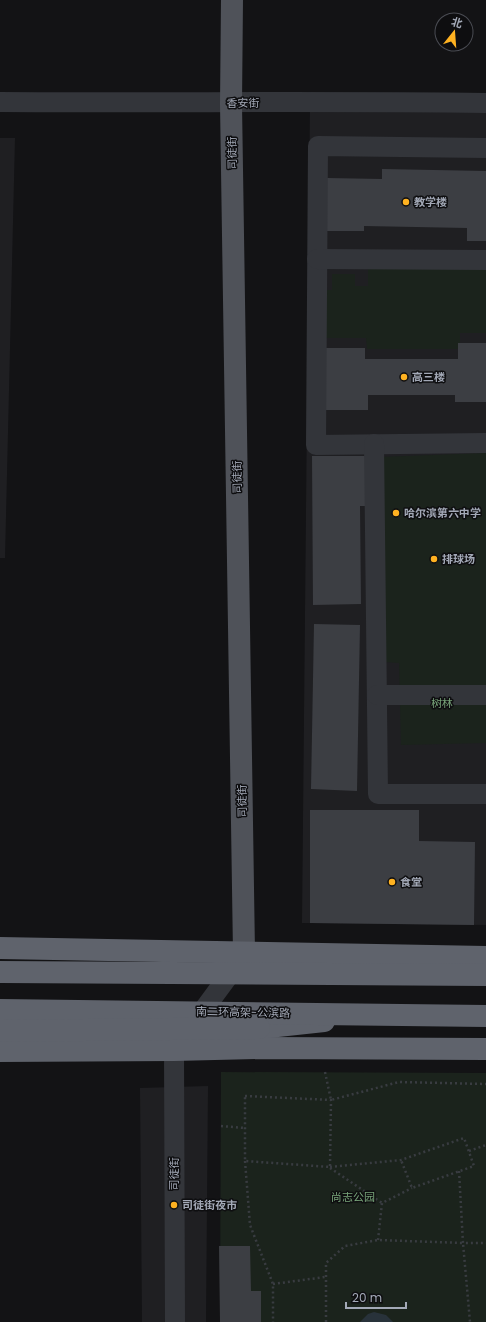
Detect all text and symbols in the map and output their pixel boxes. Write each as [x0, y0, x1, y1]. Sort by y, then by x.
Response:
north arrow [434, 12, 474, 52]
text: 北 [449, 13, 465, 32]
street label: 香安街 [226, 95, 260, 111]
street label: 司徒街 [224, 136, 240, 170]
place label: 教学楼 [414, 194, 447, 210]
marker: 教学楼 [401, 197, 411, 207]
place label: 高三楼 [412, 369, 445, 385]
marker: 高三楼 [399, 372, 409, 382]
street label: 司徒街 [229, 460, 245, 494]
place label: 哈尔滨第六中学 [404, 505, 481, 521]
marker: 哈尔滨第六中学 [391, 508, 401, 518]
place label: 排球场 [442, 551, 475, 567]
marker: 排球场 [429, 554, 439, 564]
park label: 树林 [431, 695, 453, 711]
street label: 司徒街 [234, 784, 250, 818]
place label: 食堂 [400, 874, 422, 890]
marker: 食堂 [387, 877, 397, 887]
street label: 南二环高架-公滨路 [196, 1003, 290, 1021]
street label: 司徒街 [166, 1158, 182, 1191]
park label: 尚志公园 [331, 1189, 375, 1205]
place label: 司徒街夜市 [182, 1197, 237, 1213]
marker: 司徒街夜市 [169, 1200, 179, 1210]
scale bar [346, 1284, 406, 1310]
text: 20 m [352, 1289, 382, 1306]

